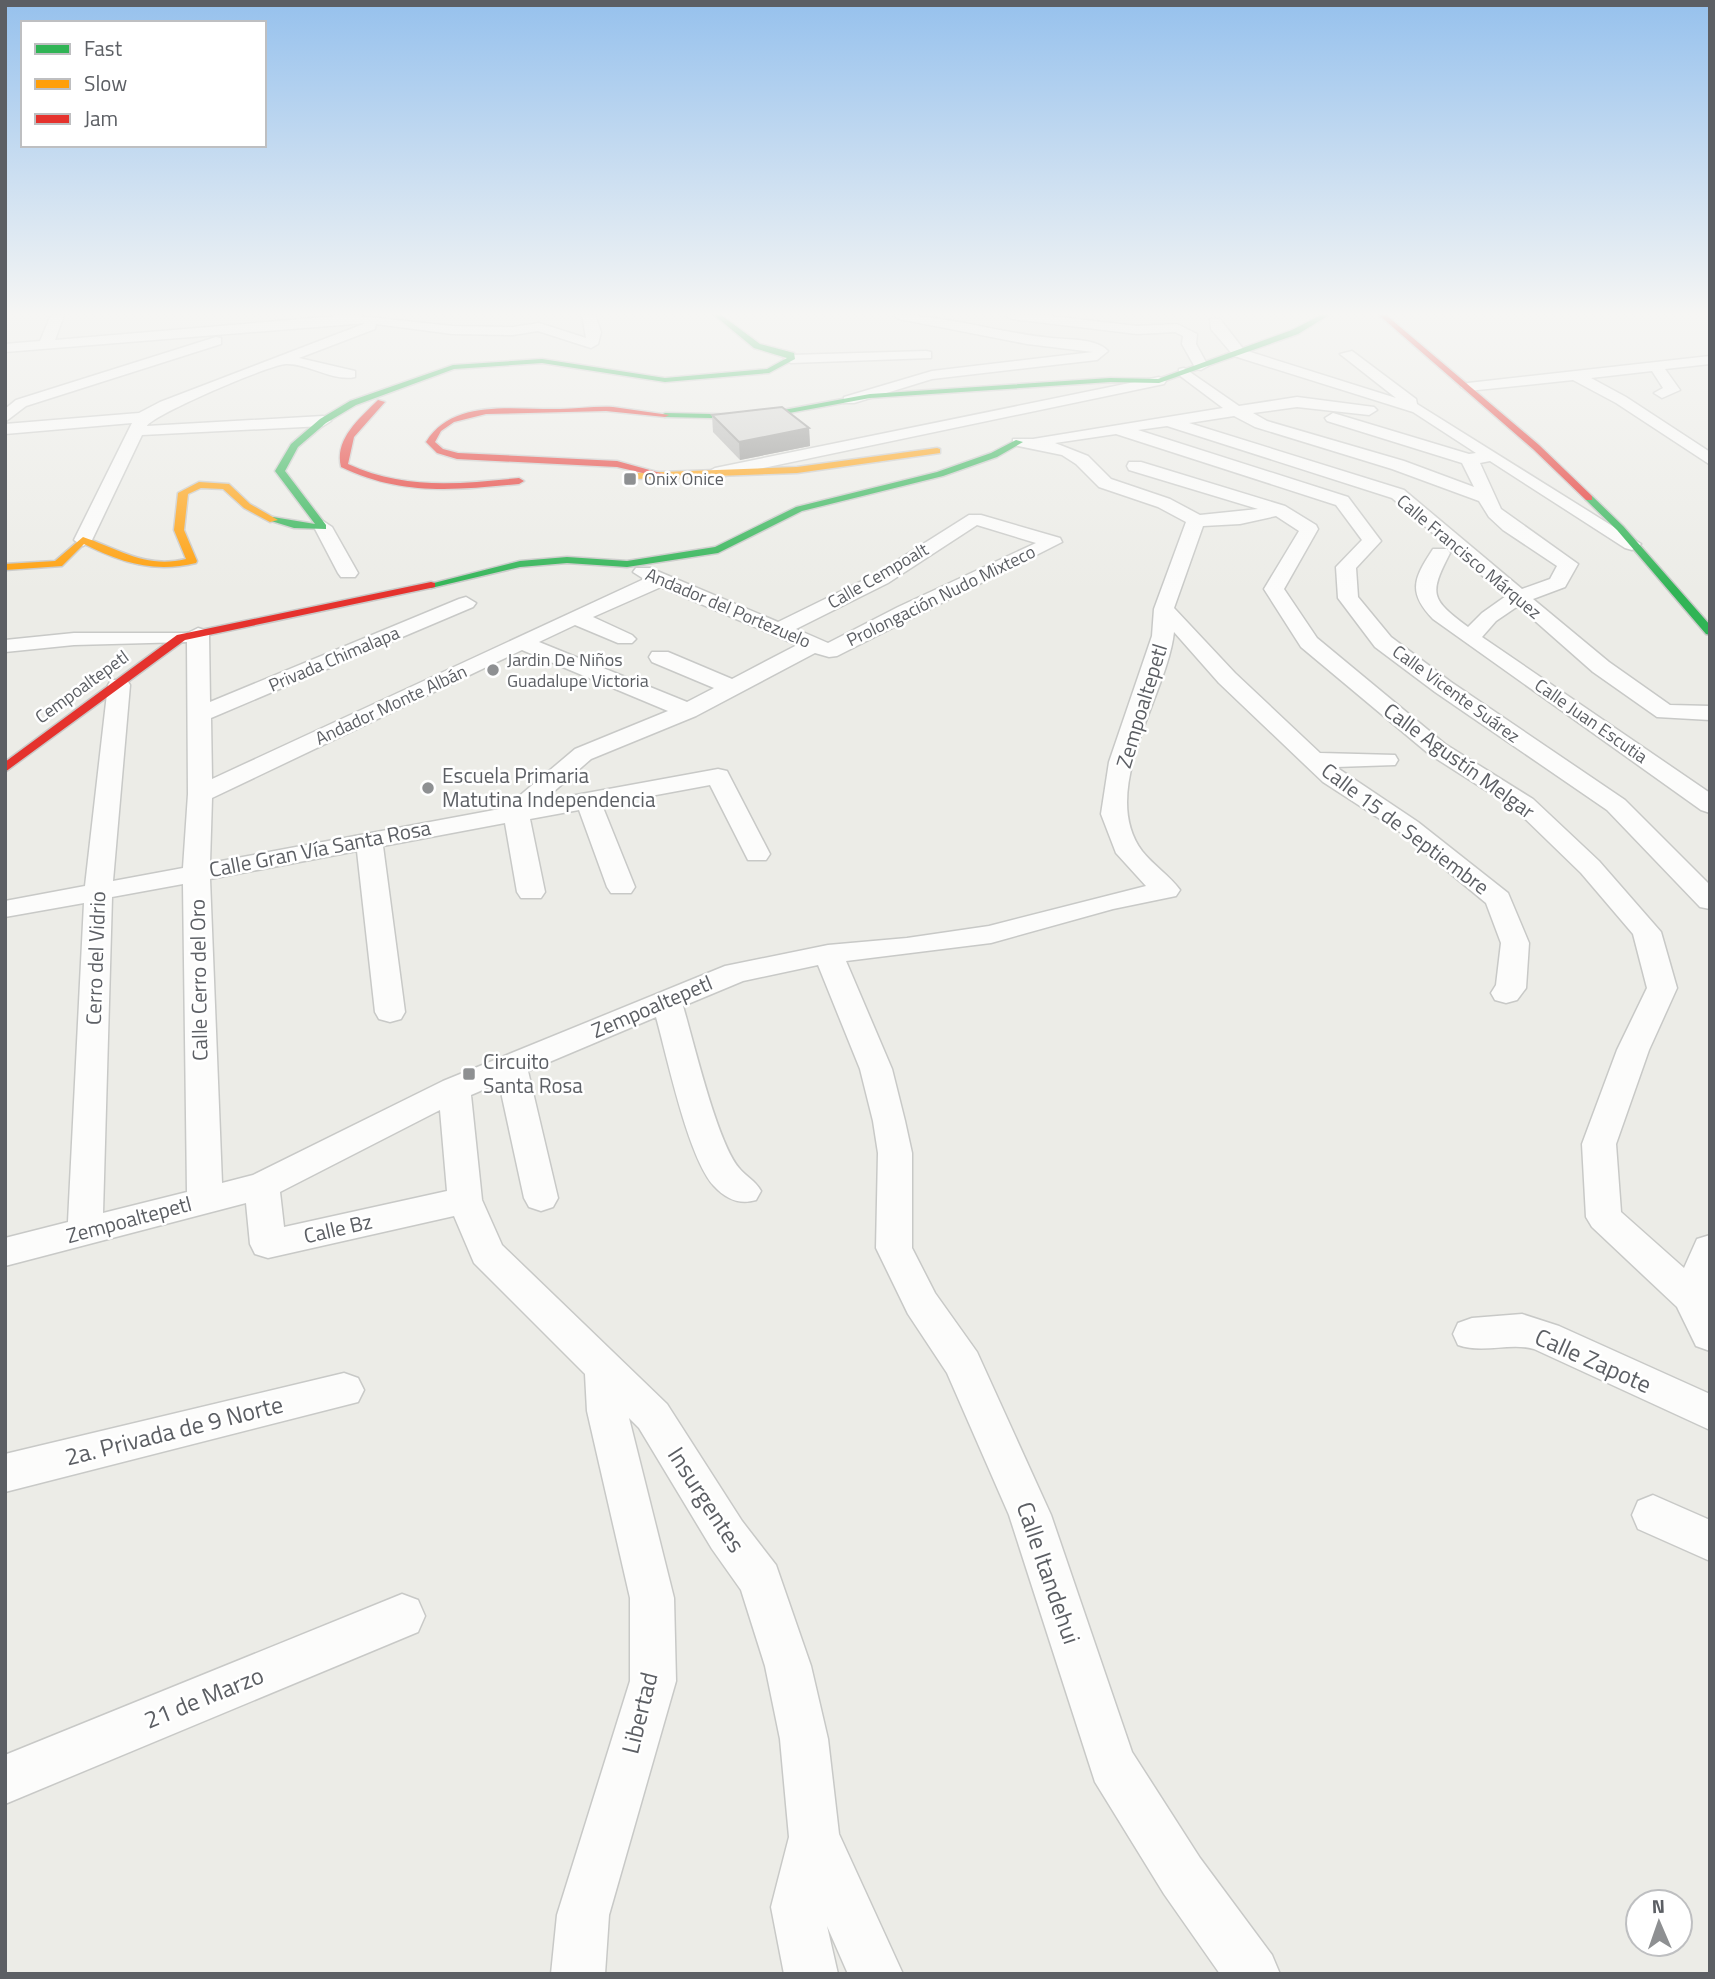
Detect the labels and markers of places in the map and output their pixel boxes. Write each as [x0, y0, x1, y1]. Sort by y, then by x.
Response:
place label: Onix Onice [644, 465, 724, 492]
marker: Onix Onice [622, 471, 638, 487]
place label: Jardin De Niños Guadalupe Victoria [507, 646, 649, 694]
marker: Jardin De Niños Guadalupe Victoria [485, 662, 501, 678]
place label: Escuela Primaria Matutina Independencia [442, 759, 656, 815]
marker: Escuela Primaria Matutina Independencia [420, 780, 436, 796]
place label: Circuito Santa Rosa [483, 1045, 583, 1101]
marker: Circuito Santa Rosa [461, 1066, 477, 1082]

